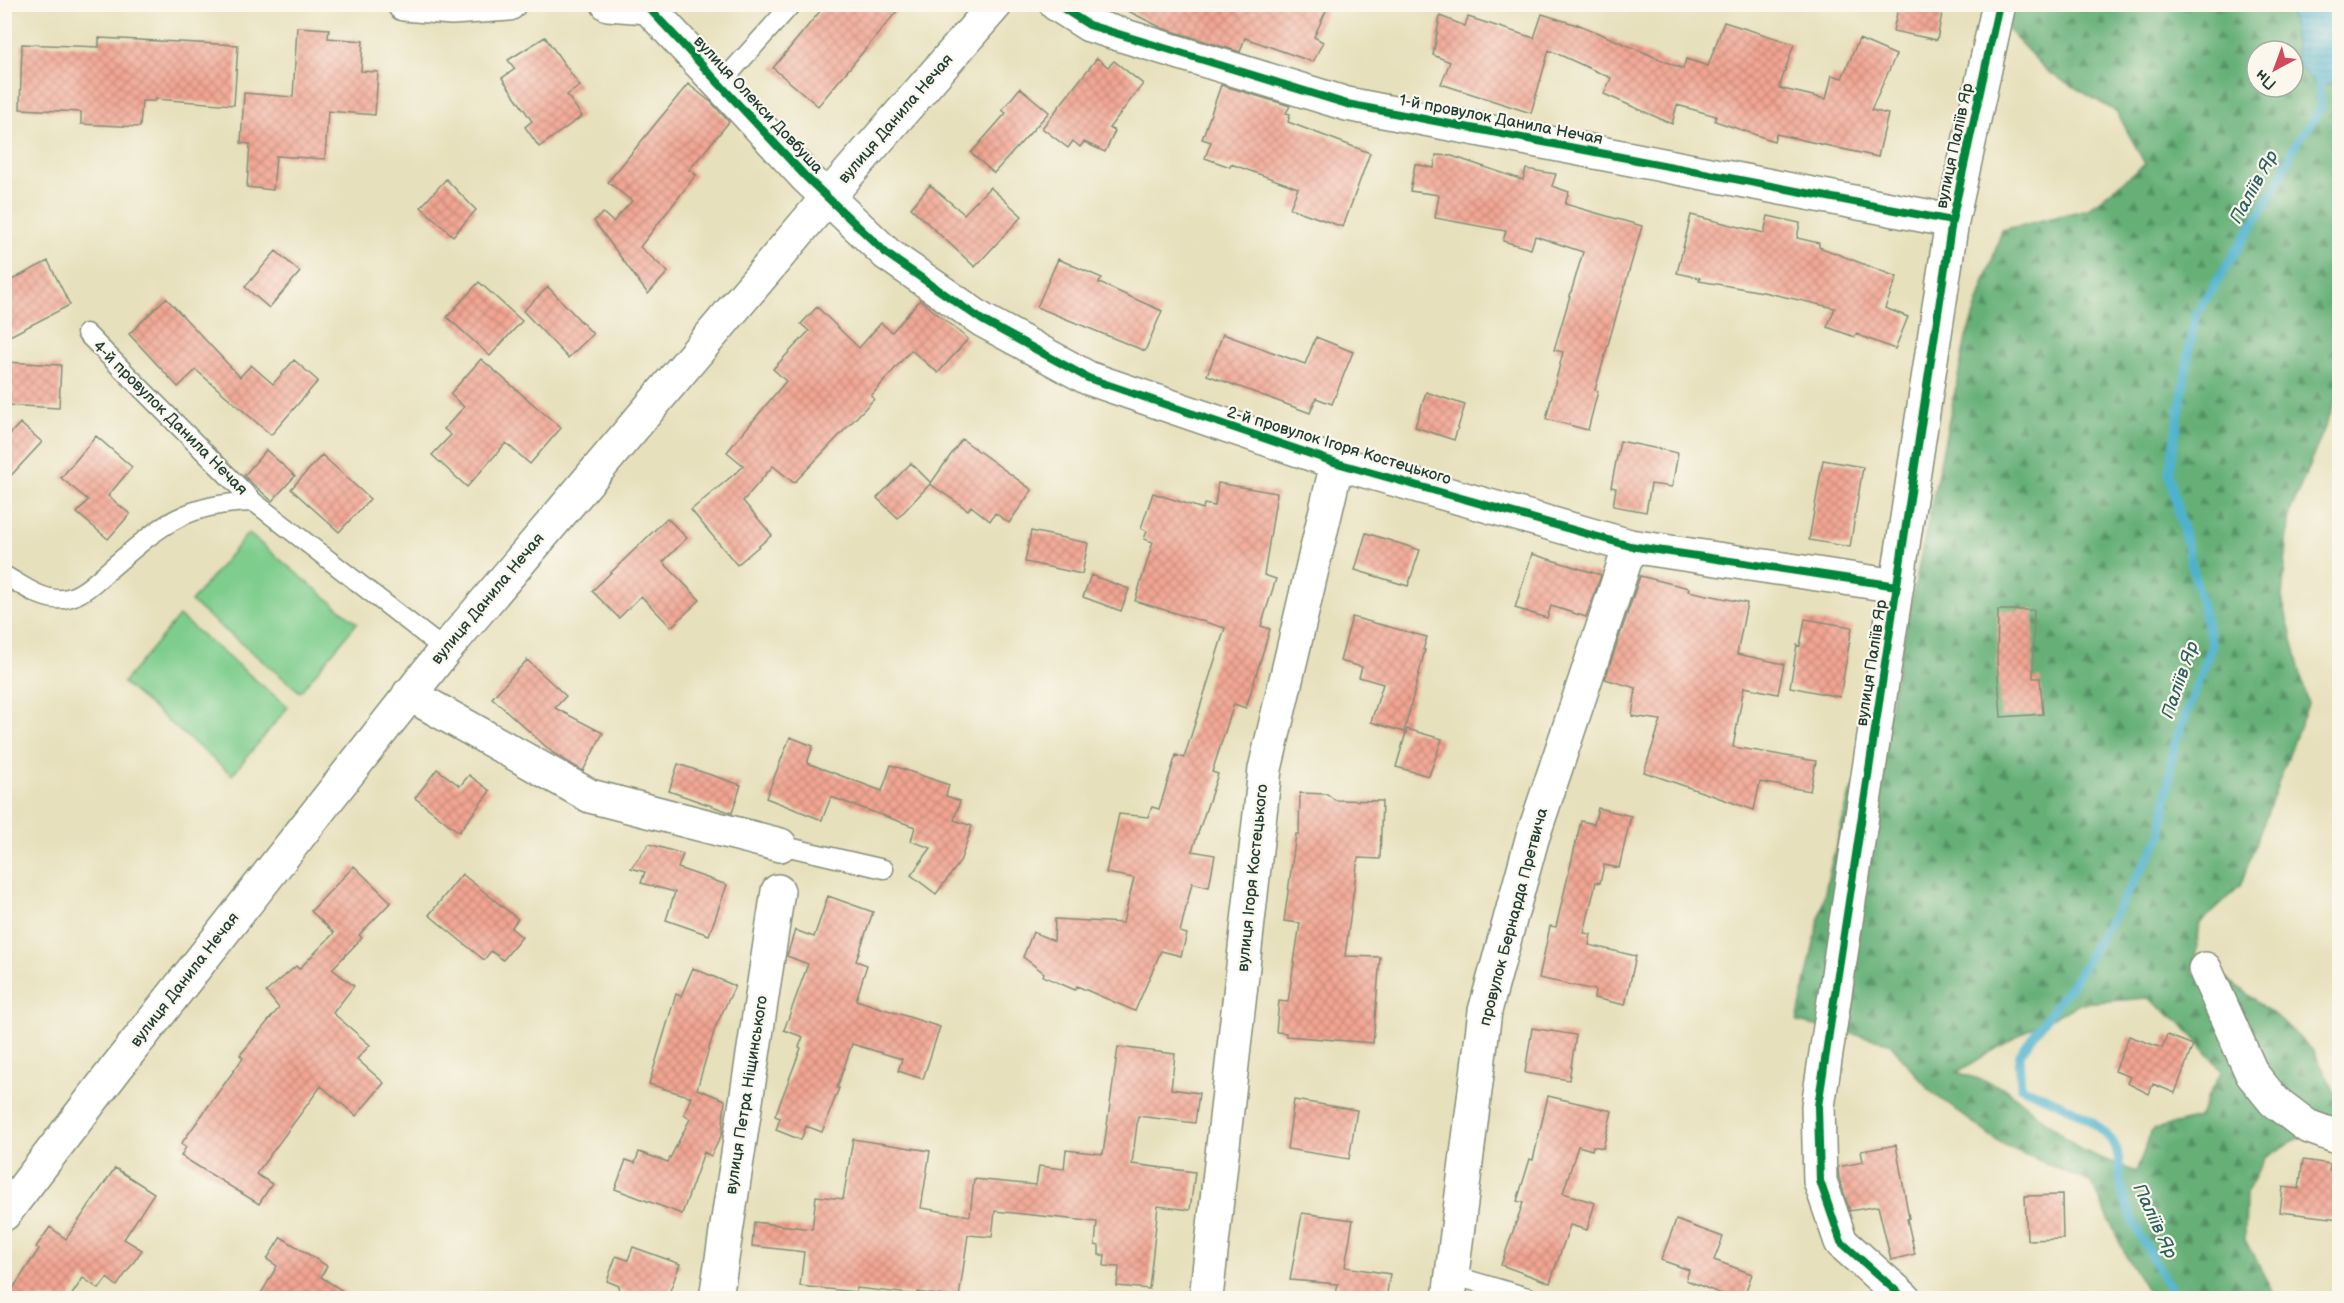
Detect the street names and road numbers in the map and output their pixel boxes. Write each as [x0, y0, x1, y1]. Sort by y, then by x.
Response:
street label: вулиця Олекси Довбуша [689, 32, 827, 178]
street label: вулиця Данила Нечая [835, 50, 958, 188]
street label: вулиця Паліїв Яр [1932, 82, 1978, 210]
street label: 1-й провулок Данила Нечая [1397, 91, 1605, 149]
street label: 4-й провулок Данила Нечая [89, 337, 251, 499]
street label: 2-й провулок Ігоря Костецького [1225, 403, 1453, 489]
street label: вулиця Данила Нечая [428, 529, 549, 668]
street label: вулиця Паліїв Яр [1853, 599, 1891, 727]
street label: вулиця Ігоря Костецького [1234, 783, 1272, 973]
street label: провулок Бернарда Претвича [1476, 806, 1552, 1028]
street label: вулиця Данила Нечая [127, 909, 243, 1051]
street label: вулиця Петра Ніщинського [722, 994, 772, 1196]

